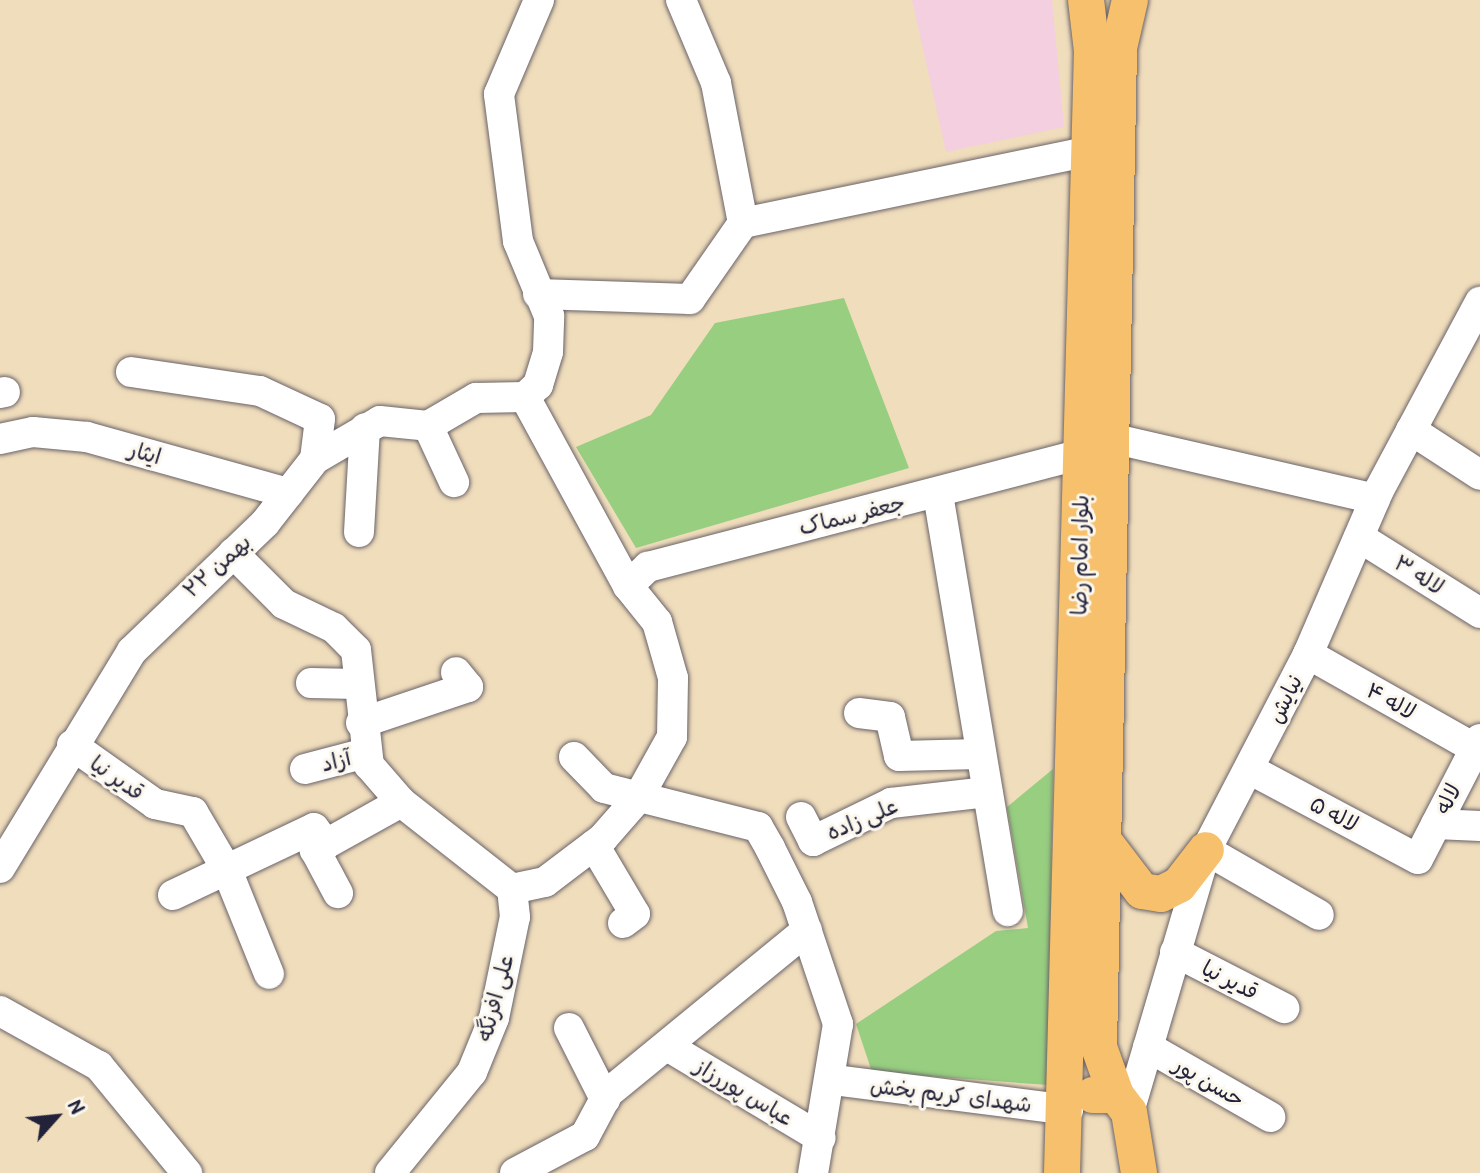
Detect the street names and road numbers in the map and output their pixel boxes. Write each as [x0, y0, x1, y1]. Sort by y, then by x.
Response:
street label: ایثار [126, 436, 164, 470]
street label: جعفر سماک [796, 489, 908, 541]
street label: بلوار امام رضا [1066, 494, 1094, 616]
street label: ۲۲ بهمن [178, 529, 256, 603]
street label: لاله ۳ [1389, 550, 1449, 600]
street label: نیایش [1262, 670, 1308, 728]
street label: لاله ۴ [1362, 677, 1420, 725]
street label: آزاد [318, 745, 354, 777]
street label: قدیر نیا [85, 750, 149, 806]
street label: لاله [1429, 779, 1467, 819]
street label: لاله ۵ [1305, 790, 1363, 838]
street label: علی زاده [822, 792, 902, 846]
street label: علی افرنگه [471, 952, 519, 1044]
street label: قدیر نیا [1197, 955, 1263, 1005]
street label: حسن پور [1169, 1051, 1249, 1113]
street label: عباس پوررزاز [690, 1052, 798, 1132]
street label: شهدای کریم بخش [869, 1072, 1033, 1118]

